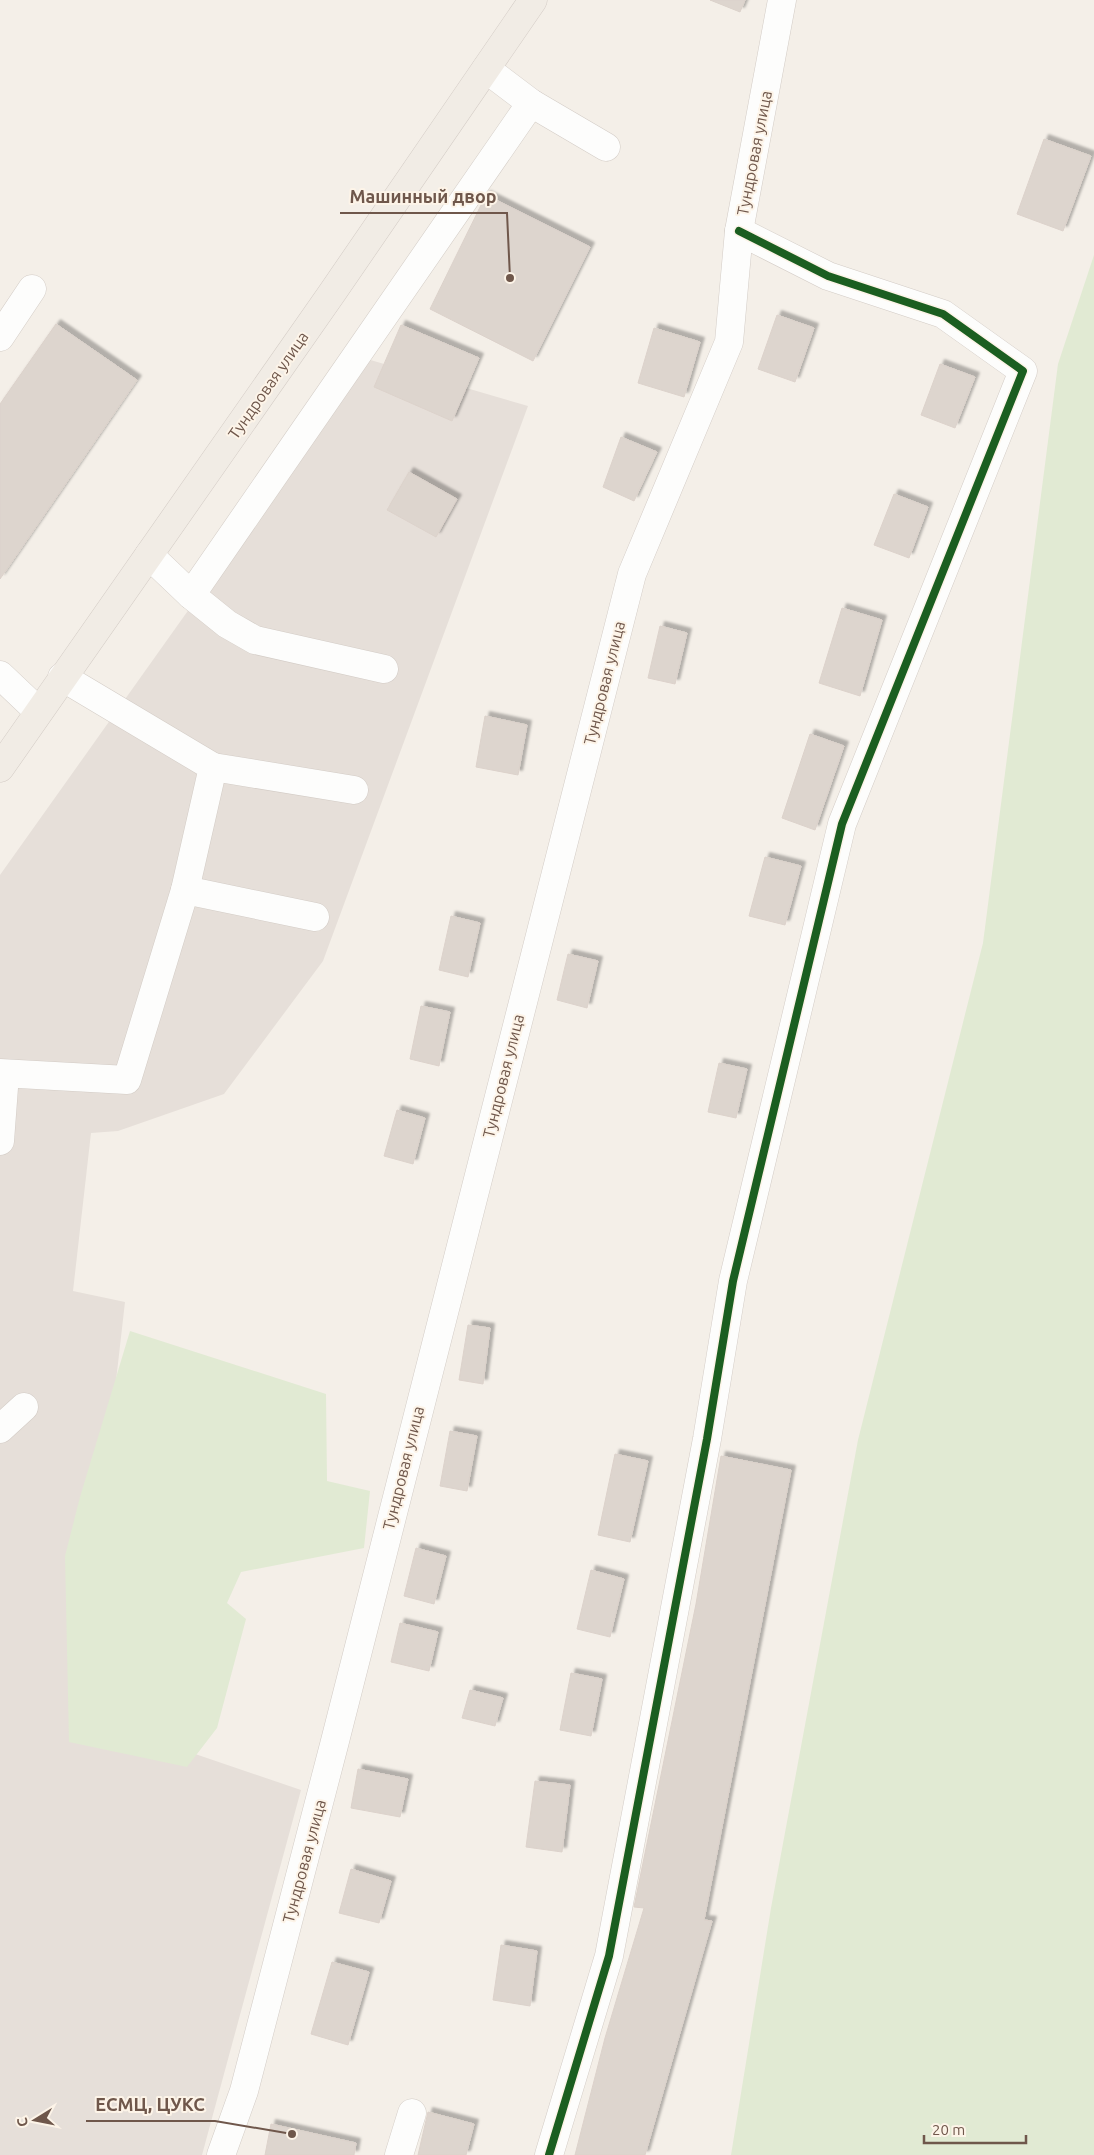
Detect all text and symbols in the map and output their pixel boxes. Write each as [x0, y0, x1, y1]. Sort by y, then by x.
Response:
street label: Тундровая улица [733, 89, 775, 217]
callout: Машинный двор [340, 180, 507, 213]
text: Машинный двор [349, 186, 497, 206]
street label: Тундровая улица [224, 328, 312, 442]
street label: Тундровая улица [580, 619, 628, 747]
street label: Тундровая улица [479, 1012, 527, 1140]
street label: Тундровая улица [379, 1404, 427, 1532]
street label: Тундровая улица [279, 1797, 329, 1925]
callout: ЕСМЦ, ЦУКС [86, 2088, 215, 2121]
text: ЕСМЦ, ЦУКС [95, 2094, 205, 2114]
north arrow [10, 2095, 60, 2145]
scale bar [924, 2112, 1026, 2144]
text: С [14, 2116, 31, 2128]
text: 20 m [932, 2121, 965, 2138]

